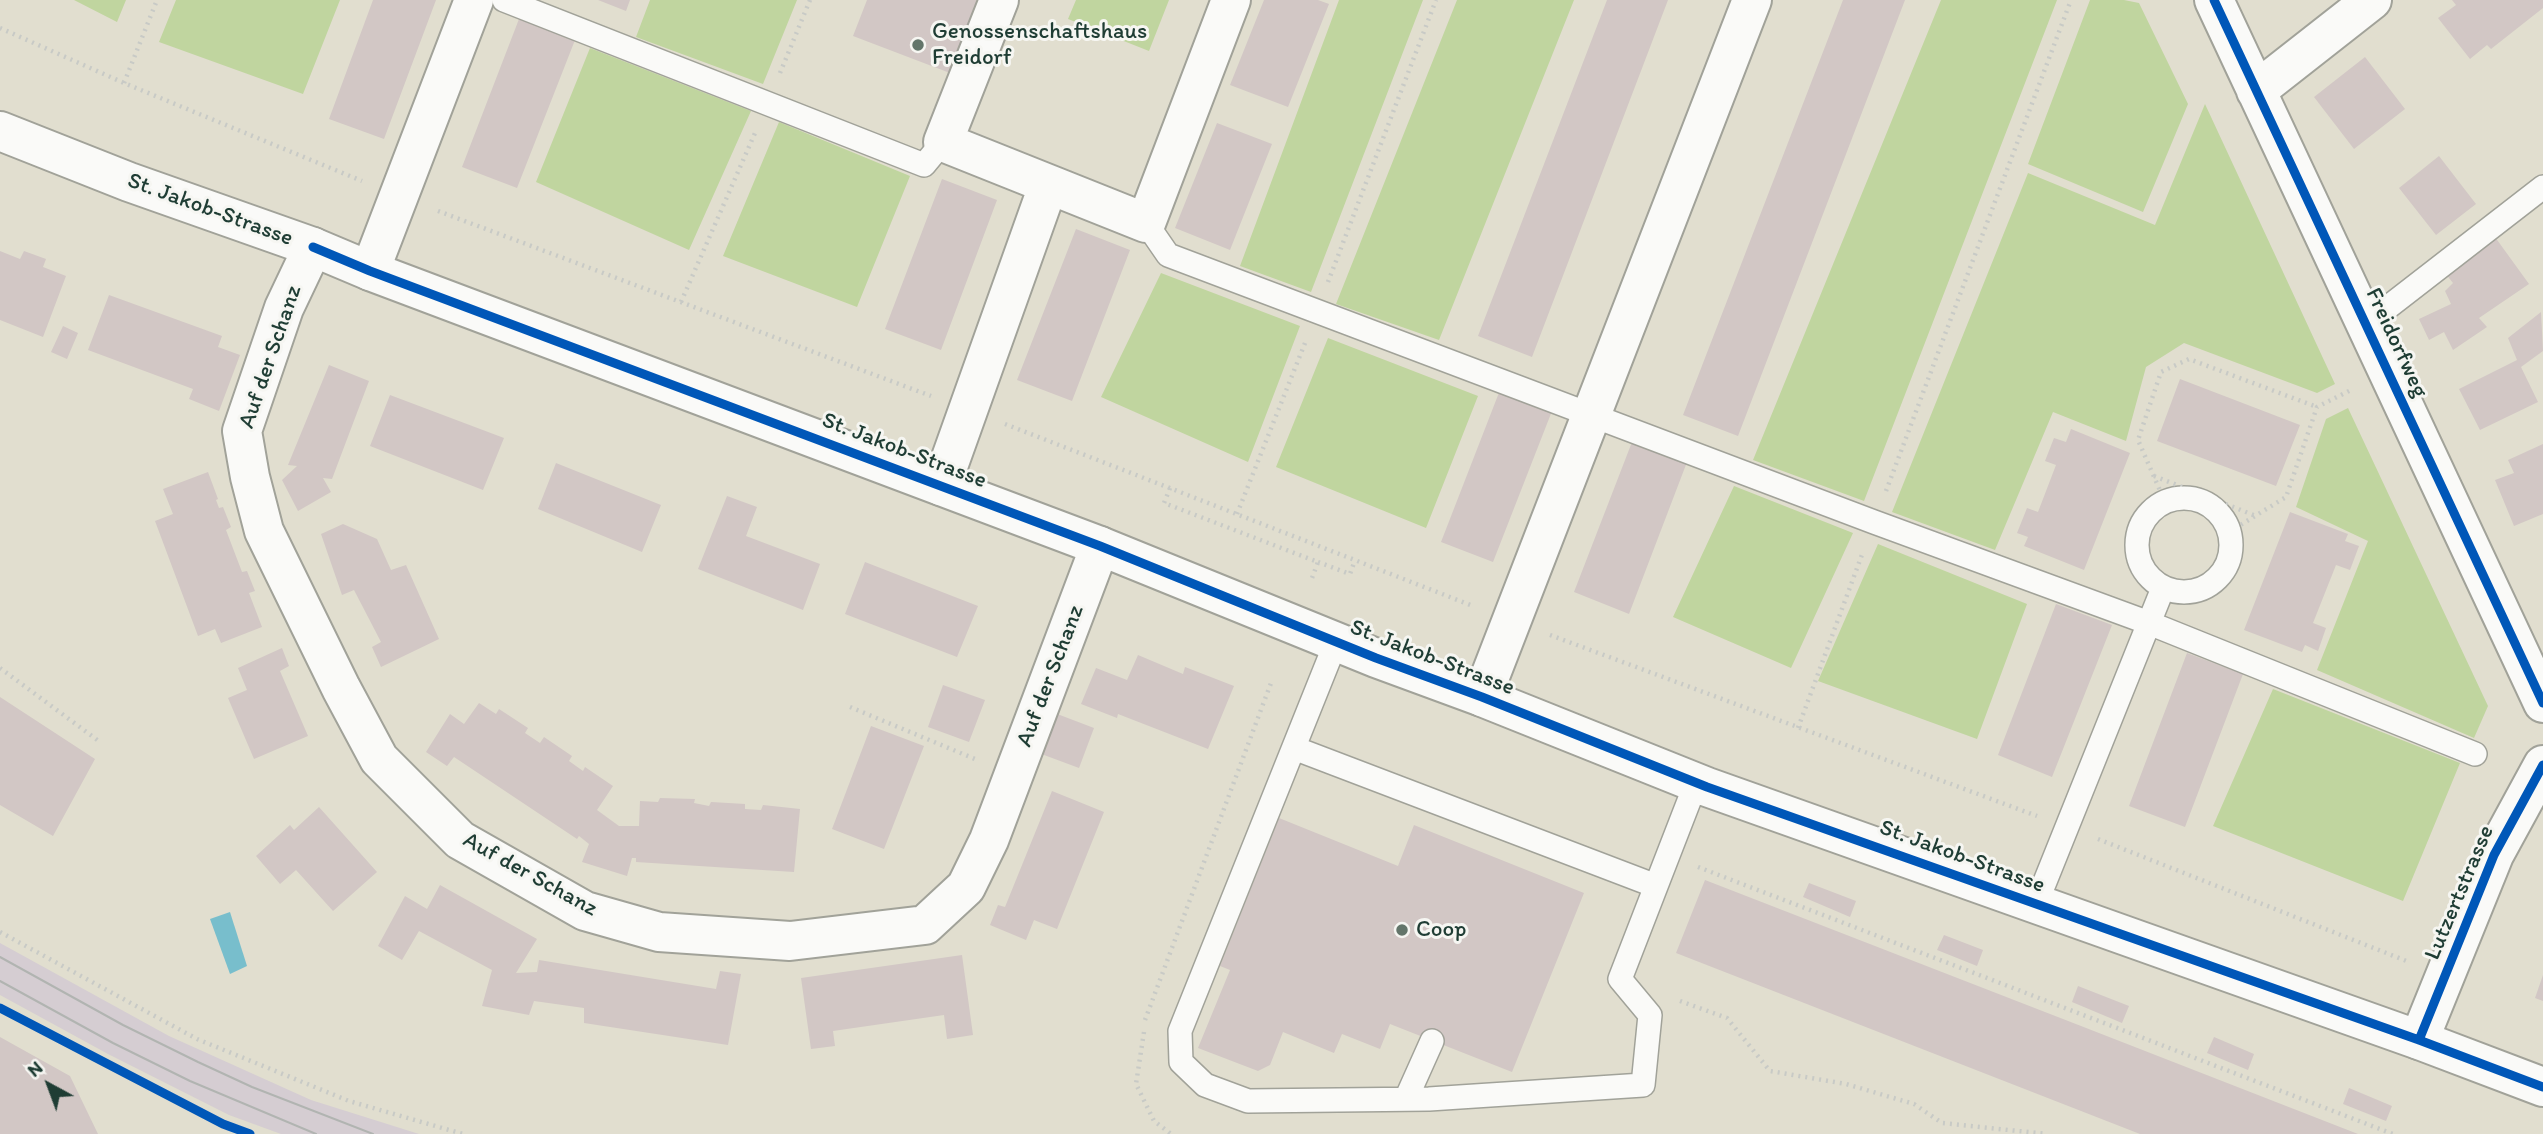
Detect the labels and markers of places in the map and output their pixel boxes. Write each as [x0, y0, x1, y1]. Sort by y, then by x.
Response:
place label: Genossenschaftshaus Freidorf [932, 18, 1147, 72]
marker: Genossenschaftshaus Freidorf [910, 37, 926, 53]
place label: Coop [1416, 916, 1466, 944]
marker: Coop [1394, 922, 1410, 938]

